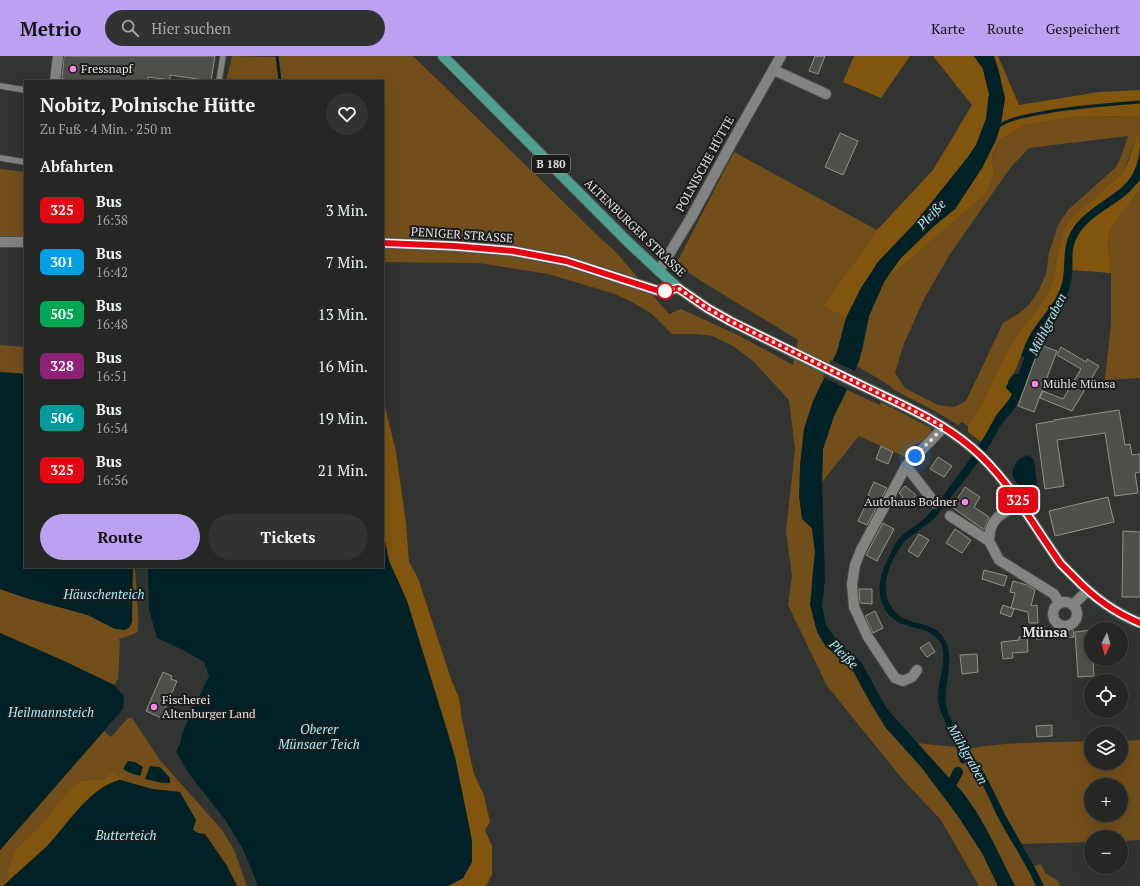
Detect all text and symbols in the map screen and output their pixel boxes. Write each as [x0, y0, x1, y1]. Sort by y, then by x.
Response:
search box [105, 10, 385, 46]
text: Metrio [20, 16, 81, 41]
icon: search [119, 17, 141, 39]
text: Hier suchen [151, 18, 231, 38]
text: Karte [931, 19, 965, 38]
text: Route [987, 19, 1024, 38]
text: Gespeichert [1046, 19, 1120, 38]
place label: Fressnapf [81, 61, 134, 76]
marker: Fressnapf [68, 64, 78, 74]
text: Nobitz, Polnische Hütte [40, 92, 255, 117]
button: heart [326, 93, 368, 135]
street label: POLNISCHE HÜTTE [672, 113, 737, 214]
text: Zu Fuß · 4 Min. · 250 m [40, 120, 172, 138]
road number: B 180 [532, 155, 570, 173]
text: Abfahrten [40, 156, 113, 176]
street label: ALTENBURGER STRASSE [582, 175, 689, 280]
text: Bus [96, 191, 122, 211]
water label: Pleiße [912, 195, 949, 234]
text: 325 [50, 200, 74, 219]
text: 3 Min. [326, 200, 368, 220]
text: 16:38 [96, 211, 128, 229]
street label: PENIGER STRASSE [410, 223, 514, 246]
text: Bus [96, 243, 122, 263]
text: 301 [50, 252, 74, 271]
text: 7 Min. [326, 252, 368, 272]
text: 16:42 [96, 263, 128, 281]
unlabelled marker [656, 282, 674, 300]
water label: Mühlgraben [1023, 290, 1070, 359]
text: Bus [96, 295, 122, 315]
text: 505 [50, 304, 74, 323]
text: 13 Min. [318, 304, 368, 324]
text: 16:48 [96, 315, 128, 333]
text: Bus [96, 347, 122, 367]
text: 328 [50, 356, 74, 375]
text: 16 Min. [318, 356, 368, 376]
text: 16:51 [96, 367, 128, 385]
place label: Mühle Münsa [1043, 376, 1116, 391]
marker: Mühle Münsa [1030, 379, 1040, 389]
text: Bus [96, 399, 122, 419]
text: 506 [50, 408, 74, 427]
text: 19 Min. [318, 408, 368, 428]
text: 16:54 [96, 419, 128, 437]
your location [905, 446, 925, 466]
text: Bus [96, 451, 122, 471]
text: 325 [50, 460, 74, 479]
text: 21 Min. [318, 460, 368, 480]
text: 16:56 [96, 471, 128, 489]
line badge: 325 [995, 487, 1041, 513]
text: 325 [1006, 490, 1030, 509]
place label: Autohaus Bodner [864, 494, 957, 509]
marker: Autohaus Bodner [960, 497, 970, 507]
button: Route [40, 514, 200, 560]
button: Tickets [208, 514, 368, 560]
water label: Häuschenteich [63, 585, 145, 603]
district label: Münsa [1023, 622, 1068, 641]
north arrow [1084, 622, 1128, 666]
map controls [1084, 622, 1128, 874]
water label: Pleiße [825, 635, 863, 673]
button: locate [1084, 674, 1128, 718]
place label: Fischerei Altenburger Land [162, 692, 256, 721]
marker: Fischerei Altenburger Land [149, 702, 159, 712]
water label: Heilmannsteich [7, 703, 94, 721]
water label: Oberer Münsaer Teich [277, 720, 360, 753]
water label: Mühlgraben [943, 720, 993, 788]
button: layers [1084, 726, 1128, 770]
button: + [1084, 778, 1128, 822]
water label: Butterteich [94, 826, 157, 844]
button: − [1084, 830, 1128, 874]

